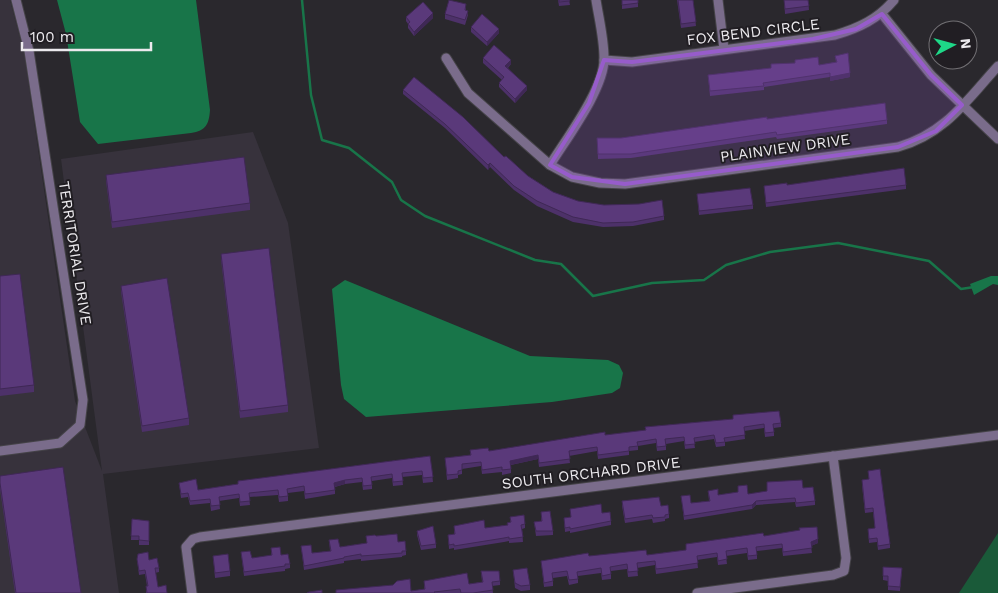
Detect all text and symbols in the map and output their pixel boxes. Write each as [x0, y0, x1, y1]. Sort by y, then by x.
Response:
street label: FOX BEND CIRCLE [686, 15, 820, 49]
scale bar [22, 20, 151, 52]
north arrow [928, 20, 978, 70]
text: 100 m [30, 28, 74, 46]
text: N [957, 38, 974, 50]
street label: PLAINVIEW DRIVE [719, 130, 851, 166]
street label: TERRITORIAL DRIVE [55, 180, 95, 326]
street label: SOUTH ORCHARD DRIVE [501, 453, 681, 493]

